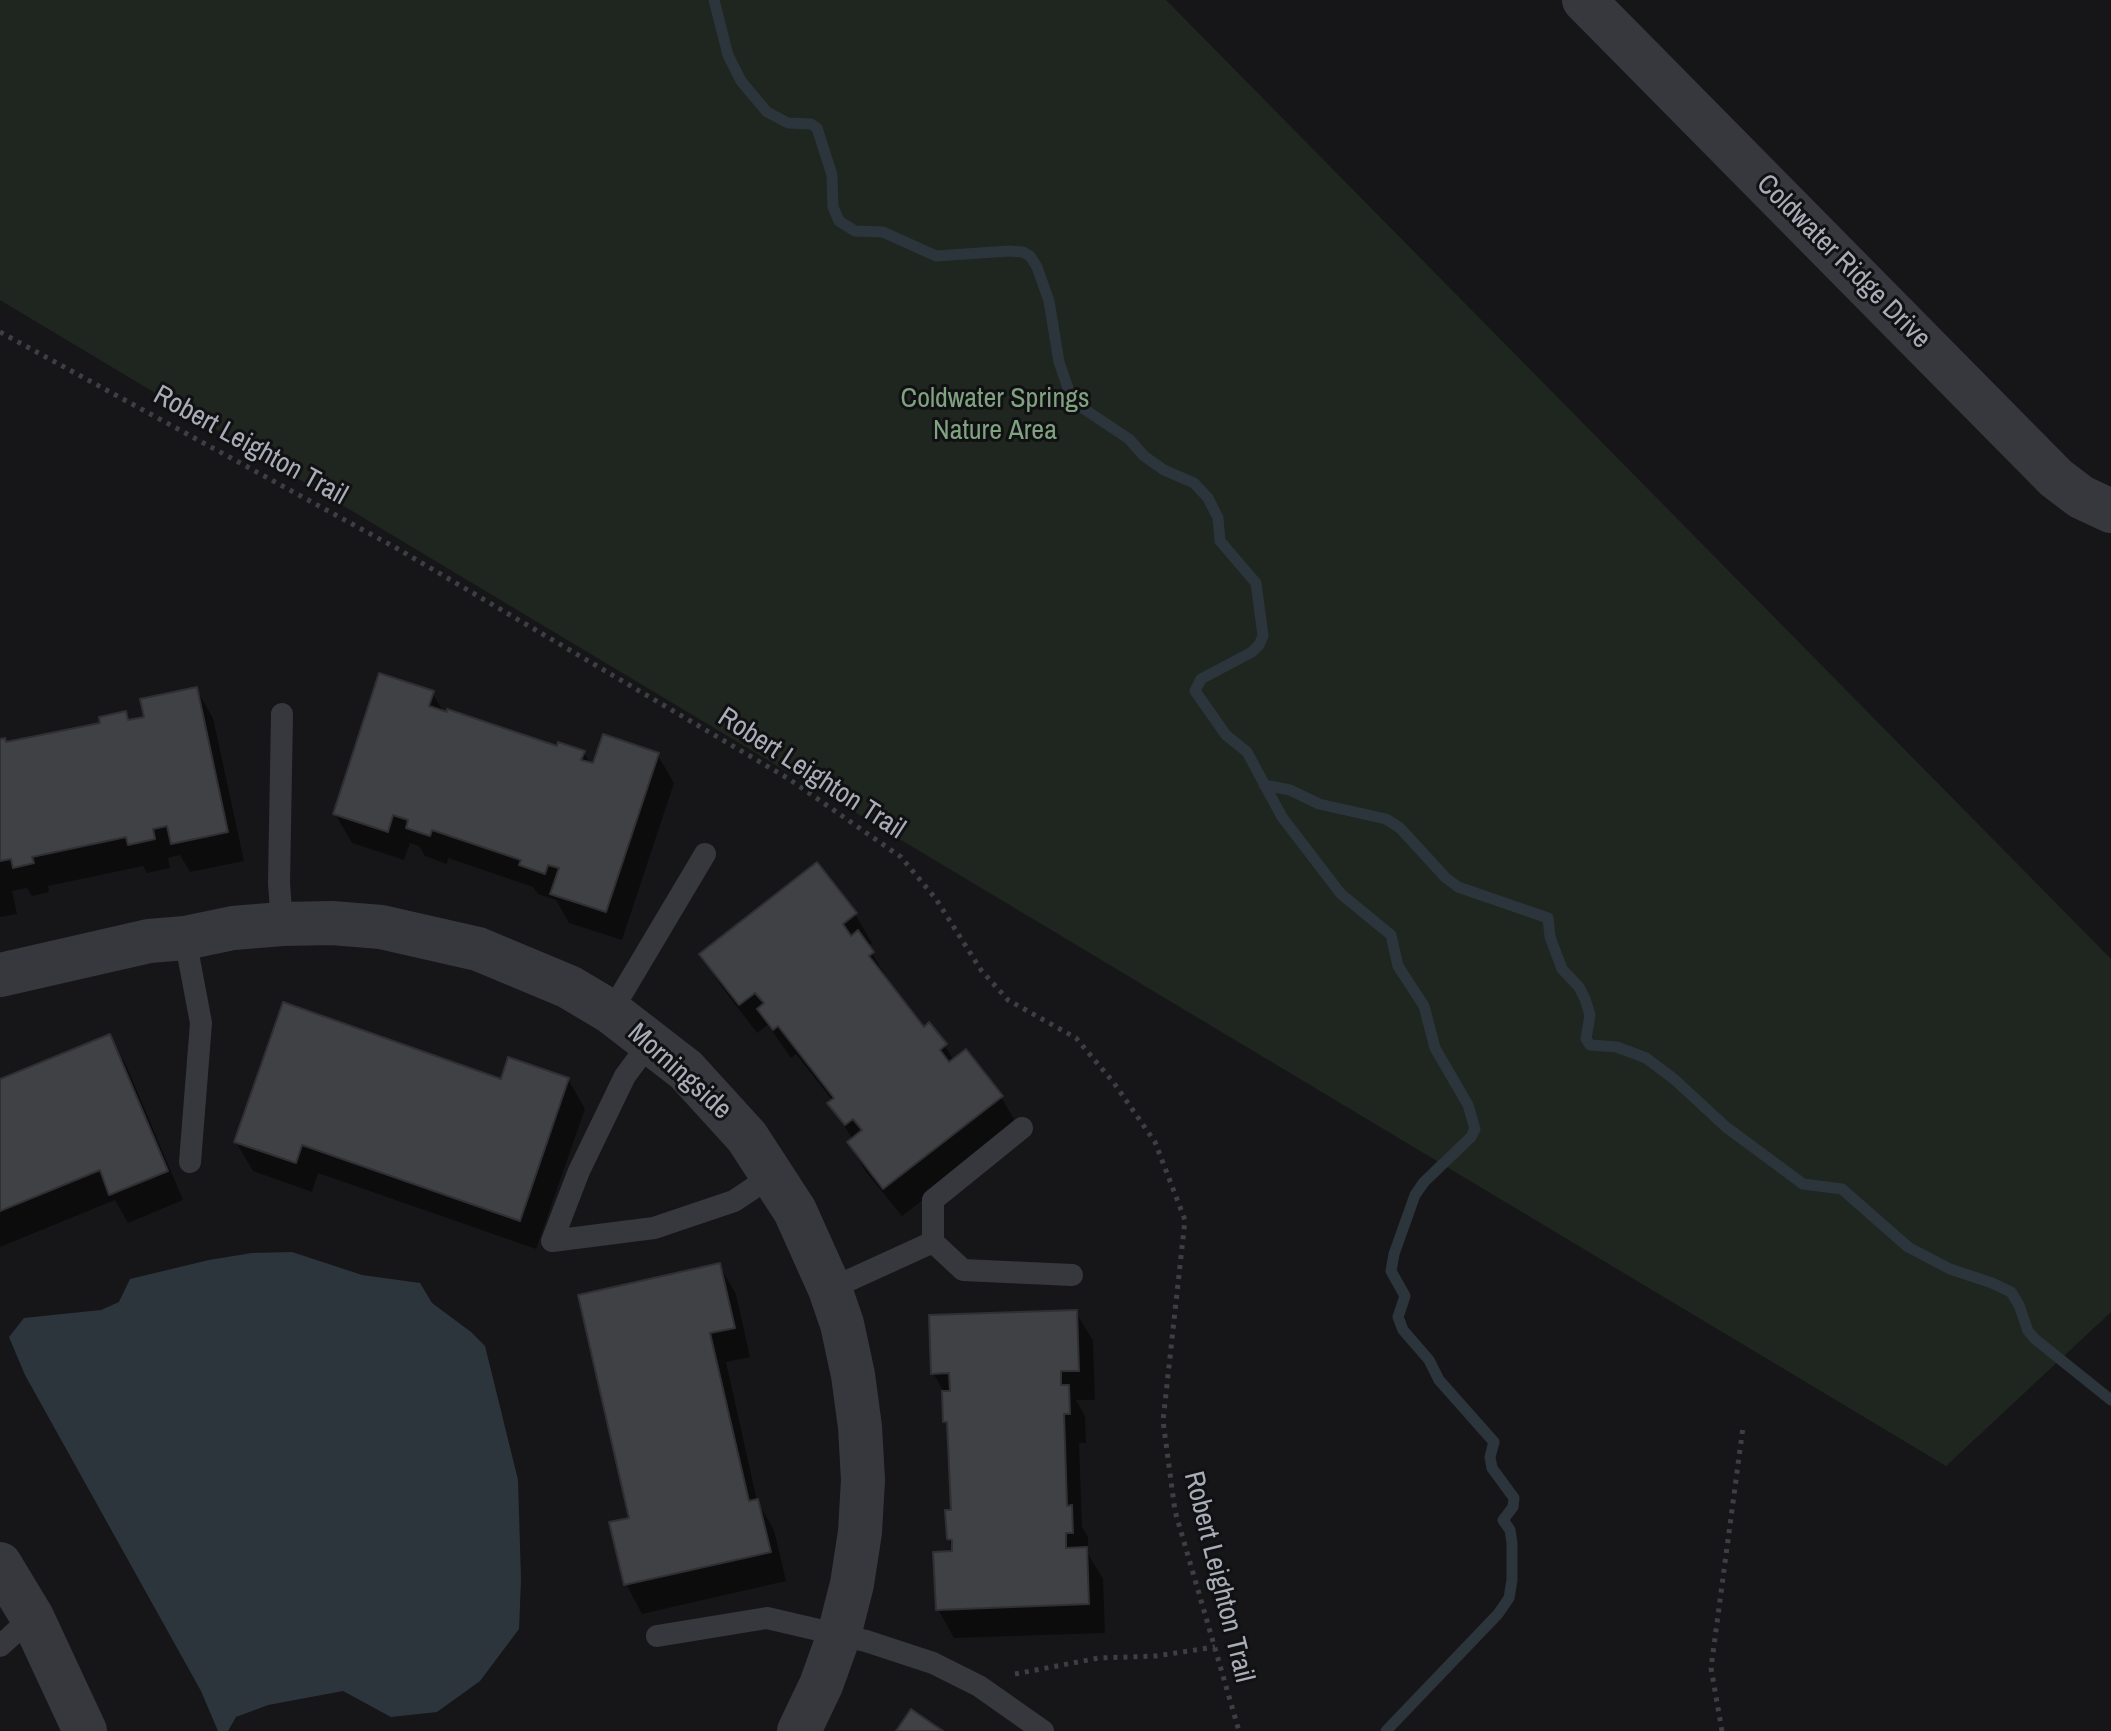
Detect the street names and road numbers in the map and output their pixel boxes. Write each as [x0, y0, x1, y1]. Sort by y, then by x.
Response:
street label: Coldwater Ridge Drive [1749, 168, 1937, 356]
street label: Robert Leighton Trail [147, 379, 353, 513]
street label: Robert Leighton Trail [711, 701, 911, 847]
street label: Morningside [620, 1017, 738, 1127]
street label: Robert Leighton Trail [1176, 1468, 1260, 1686]

